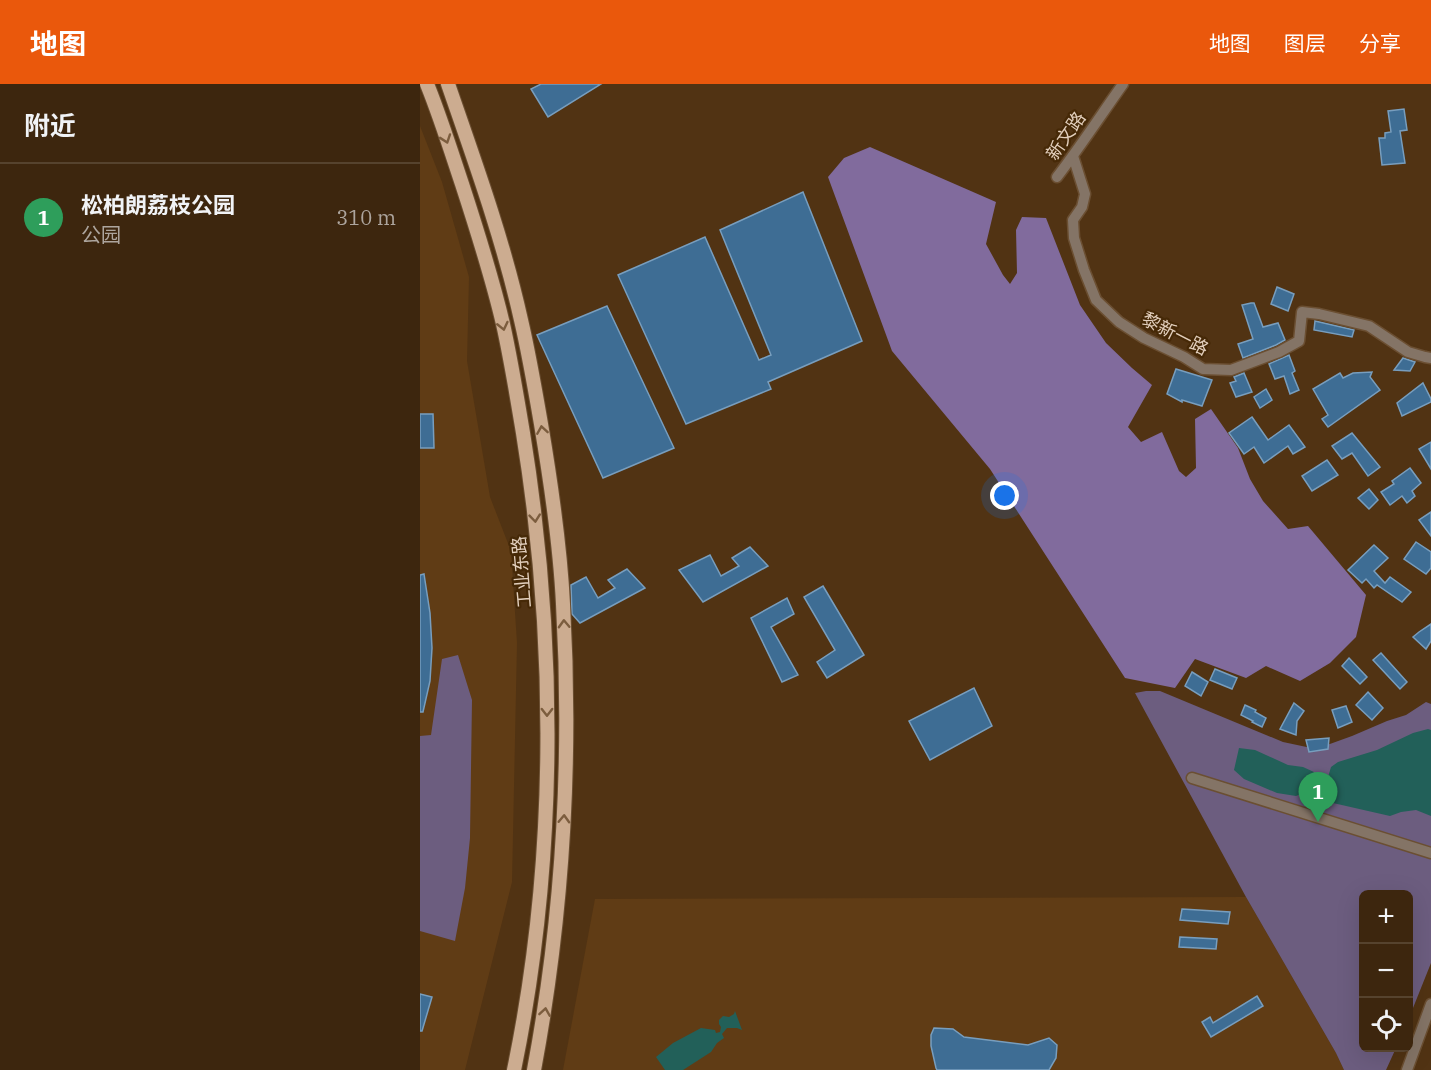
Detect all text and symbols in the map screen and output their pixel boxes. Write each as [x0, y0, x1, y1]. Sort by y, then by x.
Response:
text: 地图 [30, 25, 86, 62]
text: 地图 [1209, 29, 1251, 57]
text: 图层 [1284, 29, 1326, 57]
text: 分享 [1359, 29, 1401, 57]
street label: 新文路 [1041, 107, 1090, 164]
text: 附近 [24, 108, 76, 142]
one-way arrow [439, 133, 452, 144]
text: 松柏朗荔枝公园 [81, 190, 235, 219]
text: 1 [38, 204, 50, 231]
text: 310 m [336, 204, 396, 231]
text: 公园 [81, 221, 121, 248]
street label: 黎新一路 [1138, 307, 1213, 360]
one-way arrow [495, 320, 508, 330]
one-way arrow [536, 425, 549, 435]
your location [990, 481, 1019, 510]
one-way arrow [528, 513, 541, 522]
street label: 工业东路 [507, 535, 536, 609]
one-way arrow [557, 619, 570, 628]
one-way arrow [541, 708, 553, 717]
pin: 1 [1298, 772, 1338, 822]
one-way arrow [558, 814, 571, 823]
map controls [1359, 890, 1413, 1052]
button: + [1359, 890, 1413, 944]
button: − [1359, 944, 1413, 998]
button: locate [1359, 998, 1413, 1052]
one-way arrow [538, 1008, 550, 1017]

